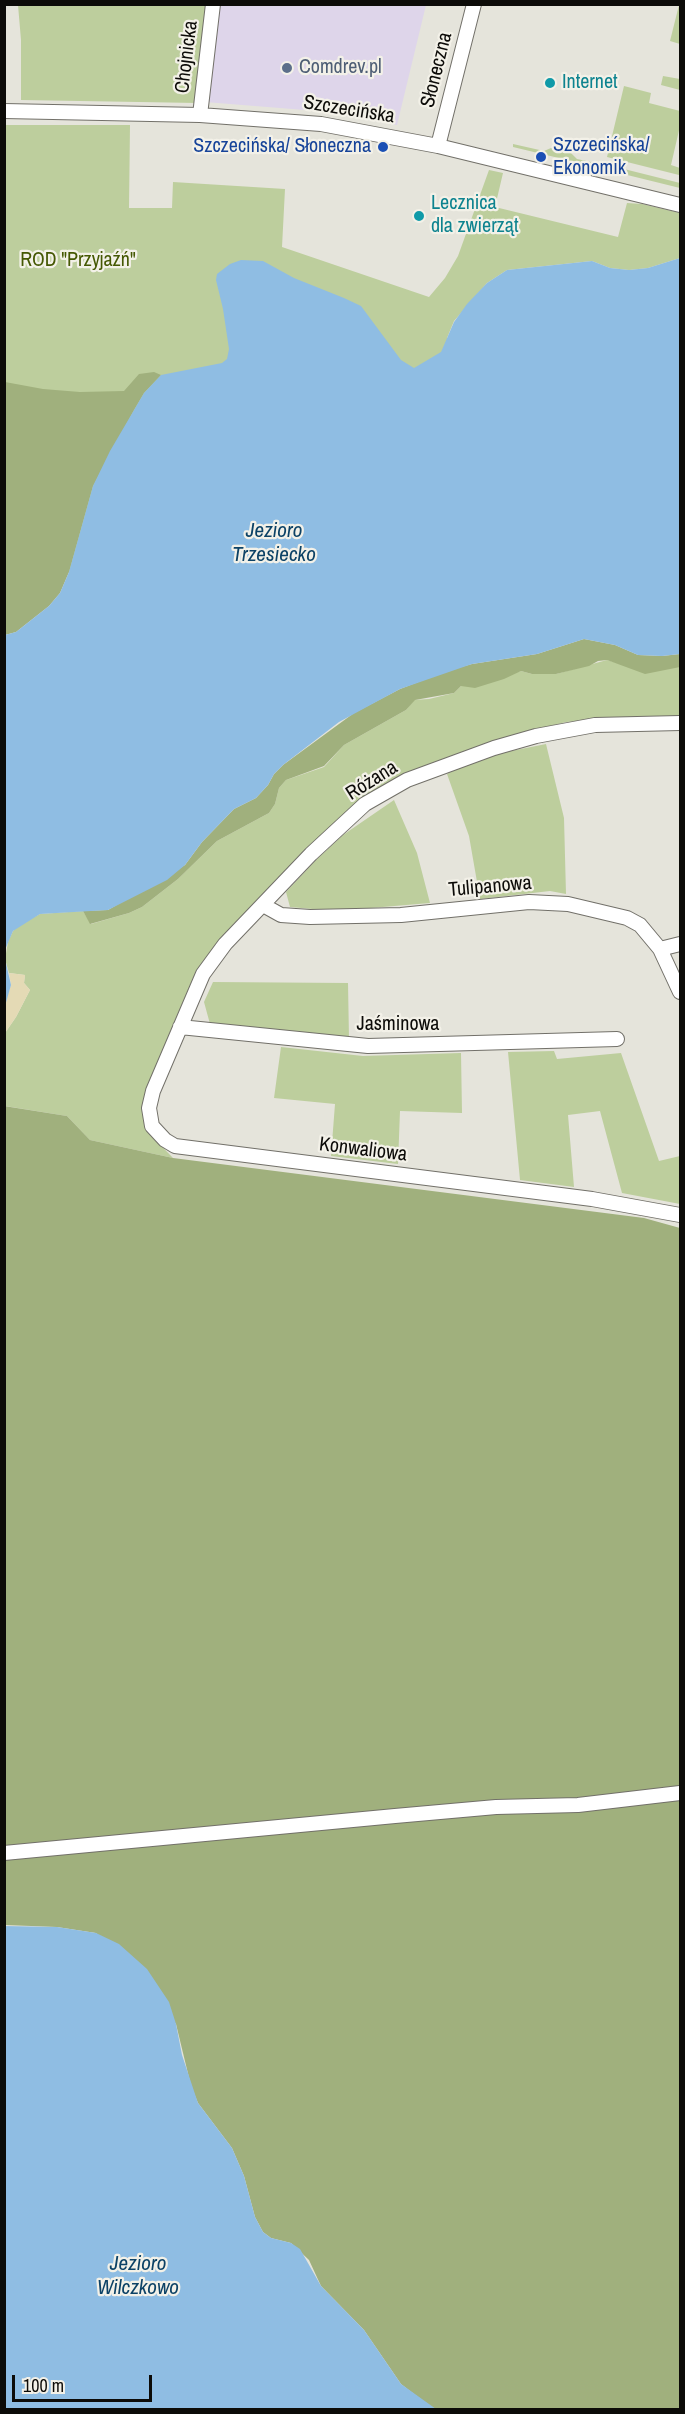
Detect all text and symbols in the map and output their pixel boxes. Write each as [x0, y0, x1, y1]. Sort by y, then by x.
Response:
street label: Chojnicka [171, 19, 203, 95]
street label: Słoneczna [416, 30, 458, 110]
place label: Comdrev.pl [299, 56, 382, 80]
marker: Comdrev.pl [280, 61, 294, 75]
place label: Internet [562, 71, 618, 95]
marker: Internet [543, 76, 557, 90]
street label: Szczecińska [302, 91, 396, 129]
place label: Szczecińska/ Ekonomik [553, 134, 650, 181]
place label: Szczecińska/ Słoneczna [193, 135, 371, 159]
marker: Szczecińska/ Słoneczna [376, 140, 390, 154]
marker: Szczecińska/ Ekonomik [534, 150, 548, 164]
place label: Lecznica dla zwierząt [431, 192, 518, 239]
marker: Lecznica dla zwierząt [412, 209, 426, 223]
park label: ROD "Przyjaźń" [20, 249, 136, 273]
water label: Jezioro Trzesiecko [232, 518, 316, 568]
street label: Różana [342, 756, 402, 806]
street label: Tulipanowa [447, 871, 533, 903]
street label: Jaśminowa [357, 1013, 439, 1037]
street label: Konwaliowa [318, 1133, 408, 1167]
water label: Jezioro Wilczkowo [97, 2251, 179, 2301]
scale bar [15, 2363, 154, 2401]
text: 100 m [23, 2373, 64, 2398]

